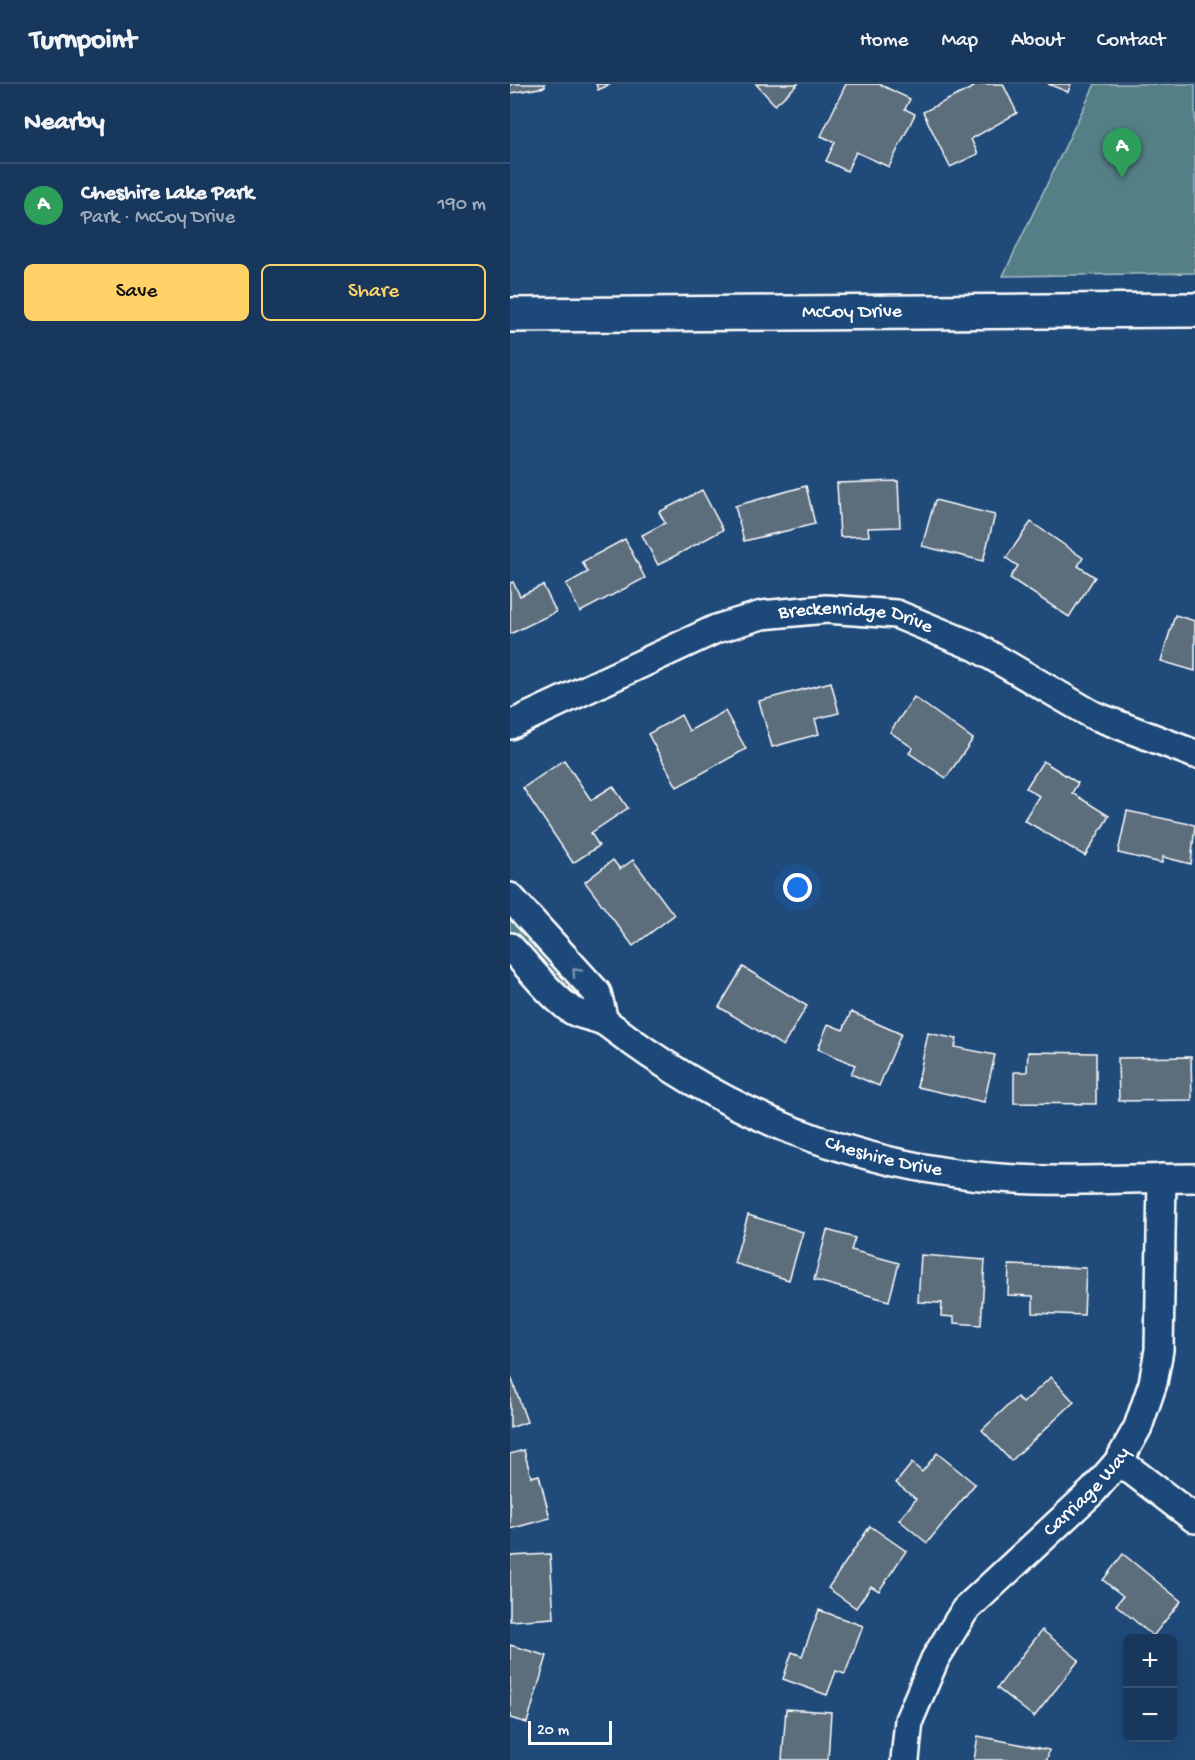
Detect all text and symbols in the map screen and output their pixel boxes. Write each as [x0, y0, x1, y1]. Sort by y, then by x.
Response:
text: Turnpoint [30, 25, 136, 58]
text: Home [860, 29, 908, 54]
text: Map [941, 29, 978, 54]
text: About [1011, 29, 1064, 54]
text: Contact [1097, 29, 1165, 54]
text: Nearby [24, 108, 105, 139]
pin: A [1102, 128, 1142, 178]
text: Cheshire Lake Park [81, 181, 254, 207]
text: A [38, 194, 49, 217]
text: 190 m [438, 194, 486, 217]
text: Park · McCoy Drive [81, 207, 235, 230]
button: Save [24, 264, 249, 321]
button: Share [261, 264, 486, 321]
street label: McCoy Drive [802, 301, 903, 324]
street label: Breckenridge Drive [776, 597, 937, 640]
your location [783, 873, 812, 902]
one-way arrow [572, 968, 583, 978]
street label: Cheshire Drive [822, 1131, 944, 1183]
street label: Carriage Way [1039, 1443, 1136, 1542]
map controls [1123, 1634, 1177, 1742]
button: + [1123, 1634, 1177, 1688]
button: − [1123, 1688, 1177, 1742]
scale bar [528, 1718, 612, 1746]
text: 20 m [537, 1722, 569, 1741]

